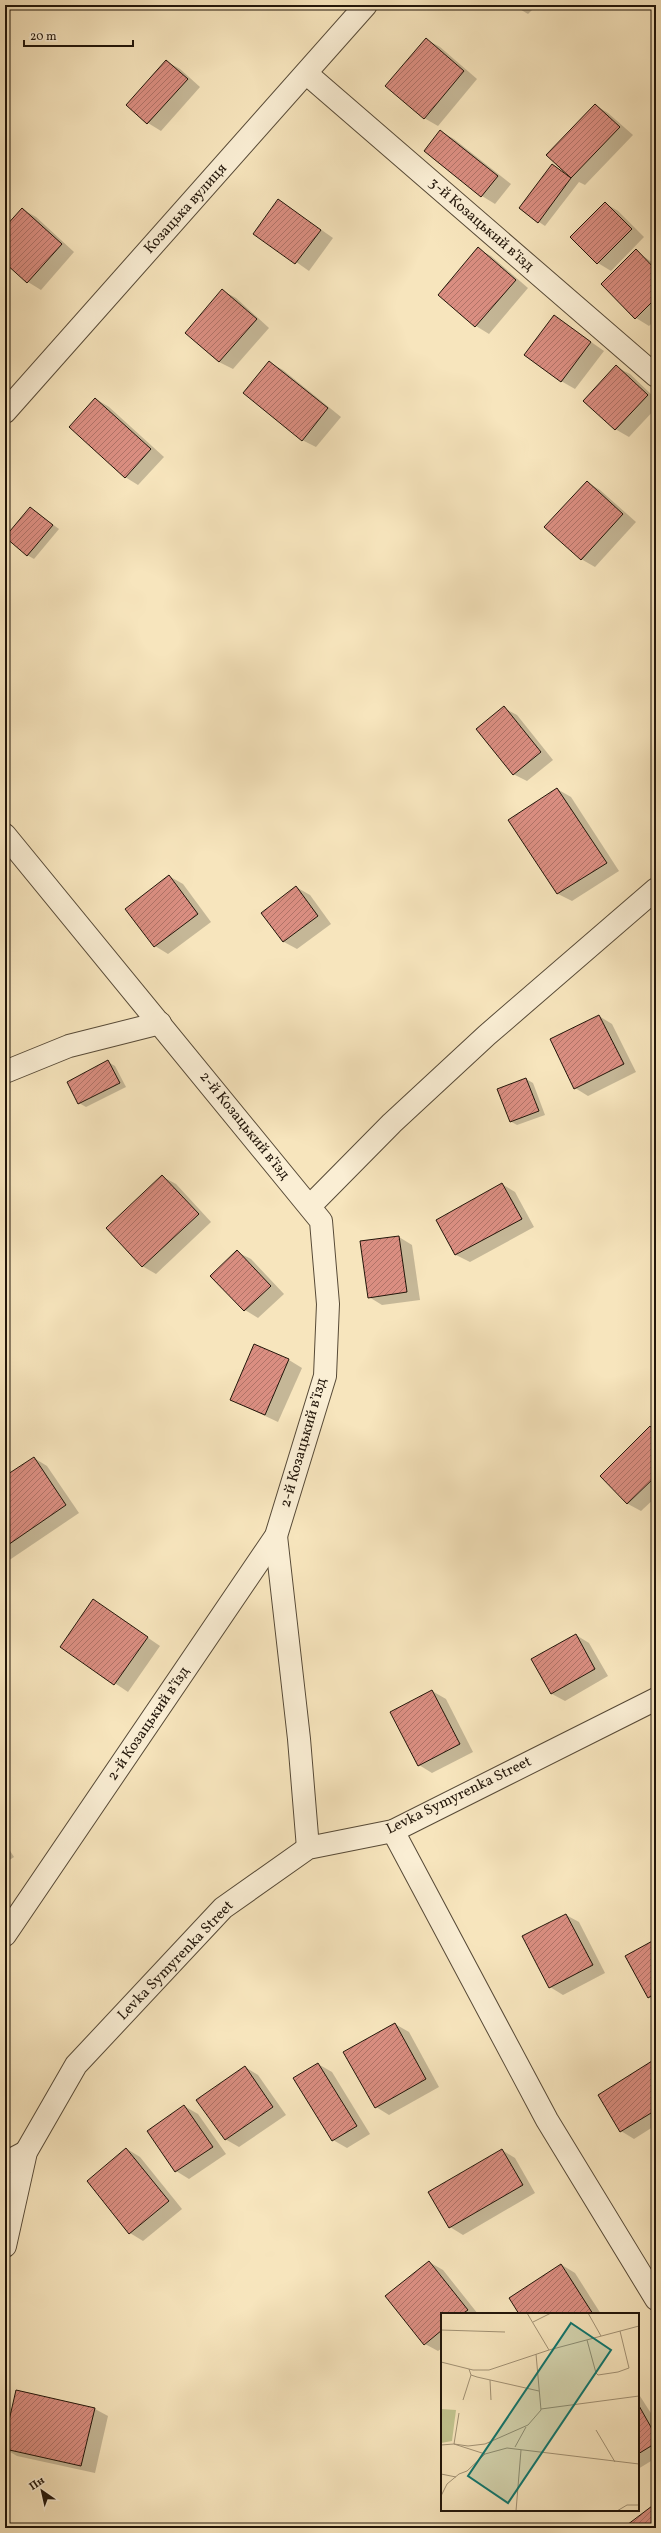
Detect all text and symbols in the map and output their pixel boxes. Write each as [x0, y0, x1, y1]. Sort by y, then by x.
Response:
scale bar [24, 22, 133, 48]
text: 20 m [30, 29, 57, 45]
street label: Козацька вулиця [139, 159, 233, 259]
street label: 3-й Козацький в’їзд [424, 173, 539, 277]
street label: 2-й Козацький в’їзд [194, 1067, 295, 1185]
street label: 2-й Козацький в’їзд [275, 1375, 333, 1510]
street label: 2-й Козацький в’їзд [103, 1662, 195, 1785]
street label: Levka Symyrenka Street [383, 1752, 535, 1840]
street label: Levka Symyrenka Street [113, 1896, 239, 2026]
inset map [441, 2313, 639, 2511]
north arrow [22, 2471, 62, 2511]
text: Пн [27, 2473, 48, 2495]

